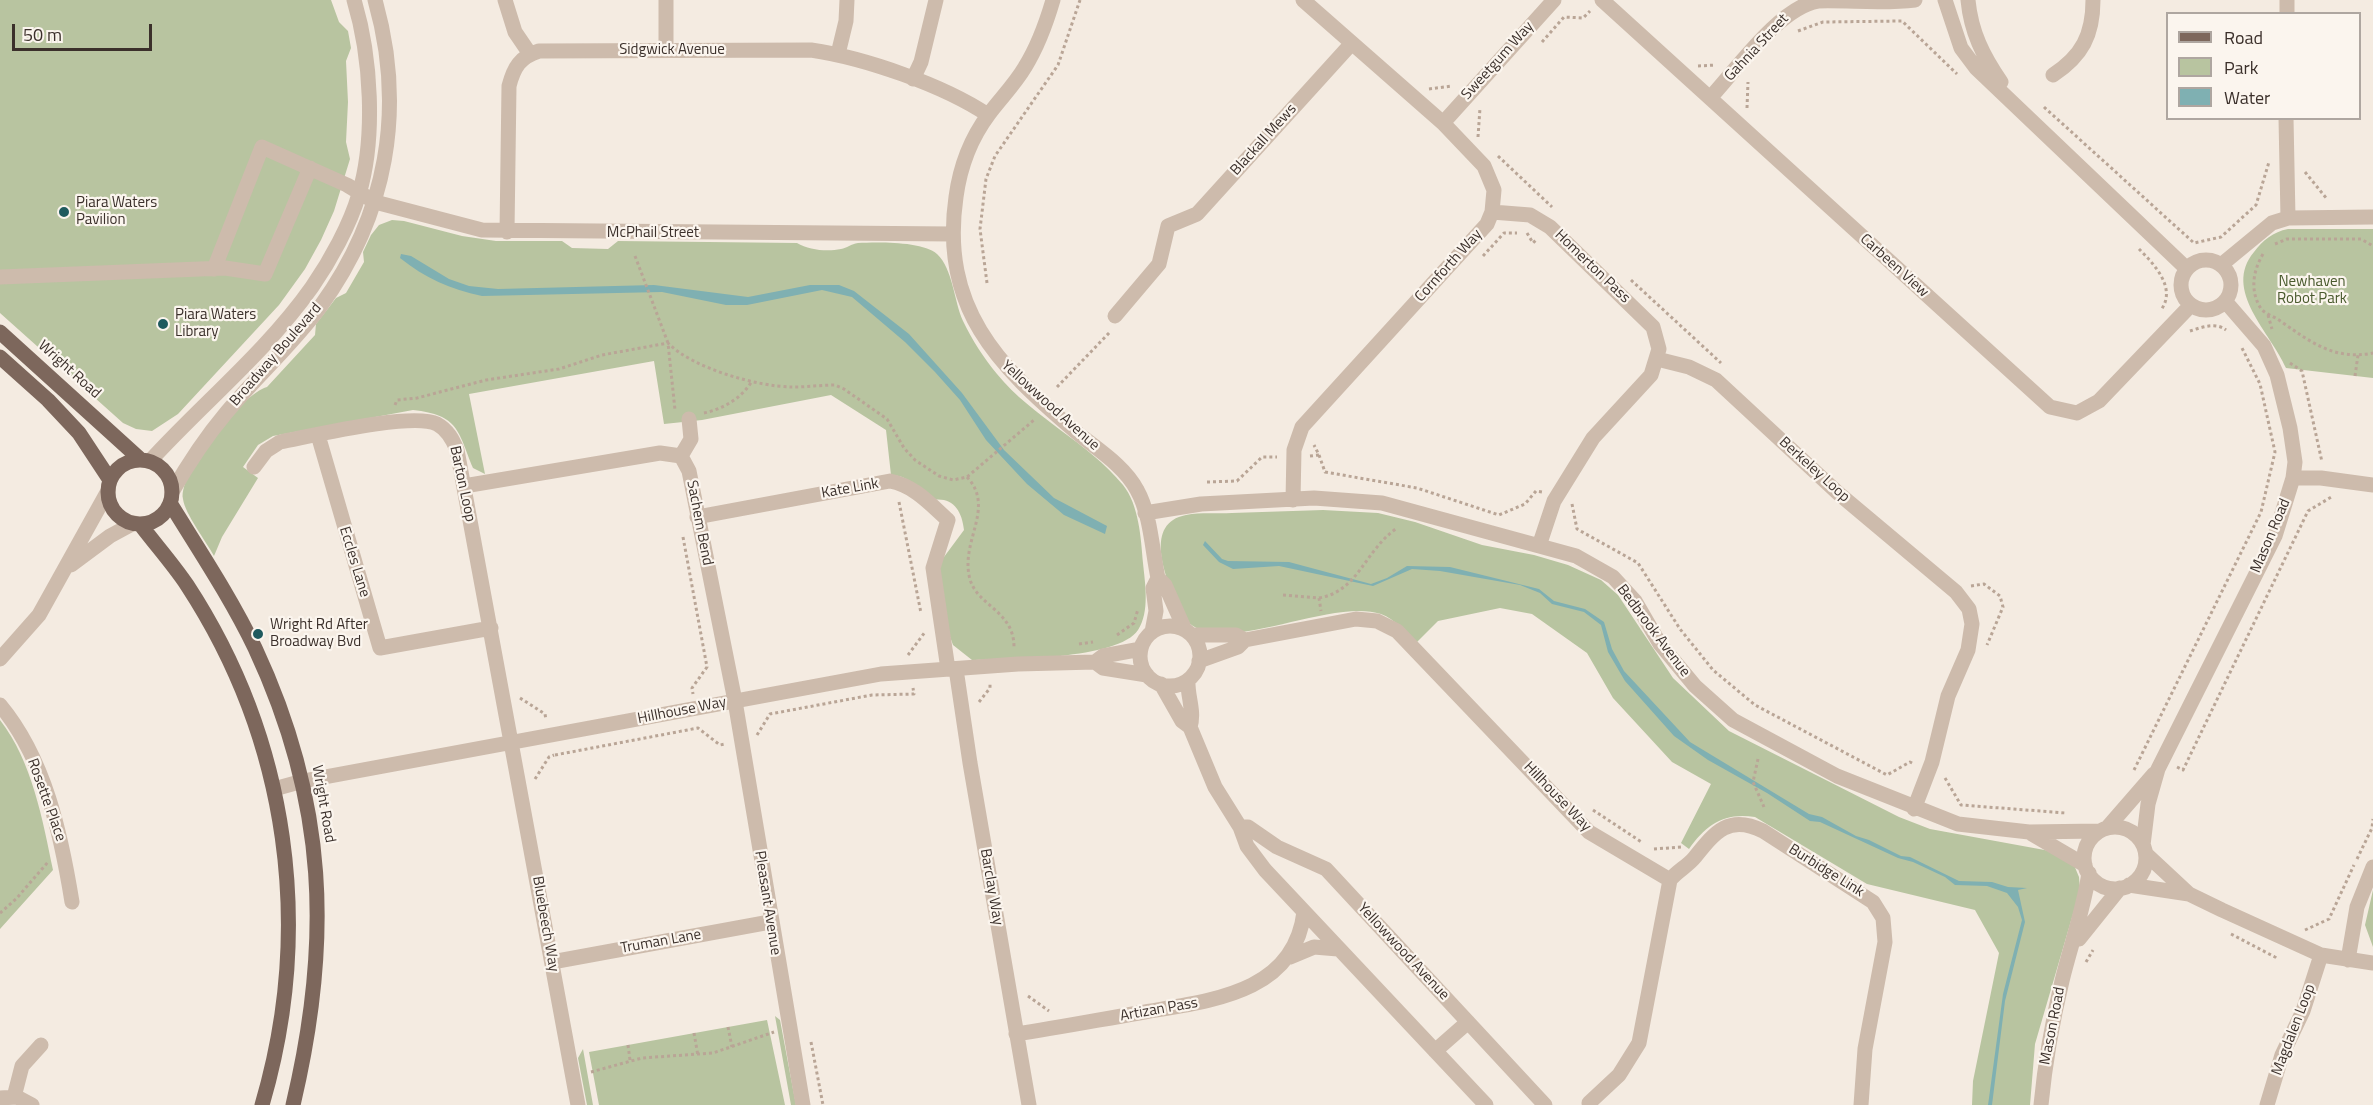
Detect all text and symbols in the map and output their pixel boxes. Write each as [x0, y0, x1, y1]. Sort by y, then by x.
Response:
street label: Gahnia Street [1721, 11, 1793, 85]
scale bar [15, 12, 154, 50]
legend [2166, 12, 2361, 120]
street label: Sweetgum Way [1458, 18, 1538, 104]
text: 50 m [23, 21, 62, 48]
text: Road [2224, 24, 2263, 51]
street label: Sidgwick Avenue [619, 41, 725, 59]
text: Park [2224, 54, 2258, 81]
text: Water [2224, 84, 2270, 111]
street label: Blackall Mews [1227, 101, 1301, 179]
place label: Piara Waters Pavilion [76, 194, 157, 229]
marker: Piara Waters Pavilion [57, 205, 71, 219]
street label: McPhail Street [607, 224, 699, 242]
street label: Cornforth Way [1412, 226, 1486, 306]
street label: Homerton Pass [1550, 226, 1634, 308]
street label: Carbeen View [1856, 230, 1932, 302]
park label: Newhaven Robot Park [2277, 273, 2347, 308]
street label: Broadway Boulevard [226, 300, 326, 410]
place label: Piara Waters Library [175, 306, 256, 341]
marker: Piara Waters Library [156, 317, 170, 331]
street label: Wright Road [34, 337, 104, 403]
street label: Yellowwood Avenue [997, 357, 1103, 455]
street label: Berkeley Loop [1775, 434, 1853, 506]
street label: Barton Loop [445, 444, 479, 524]
street label: Kate Link [820, 475, 880, 503]
street label: Sachem Bend [682, 479, 716, 567]
street label: Mason Road [2247, 496, 2295, 576]
street label: Eccles Lane [335, 525, 373, 599]
street label: Bedbrook Avenue [1612, 581, 1694, 681]
place label: Wright Rd After Broadway Bvd [270, 616, 368, 651]
marker: Wright Rd After Broadway Bvd [251, 627, 265, 641]
street label: Hillhouse Way [636, 694, 728, 728]
street label: Rosette Place [23, 756, 69, 844]
street label: Hillhouse Way [1519, 758, 1595, 836]
street label: Wright Road [307, 764, 339, 844]
street label: Burbidge Link [1785, 841, 1867, 901]
street label: Barclay Way [975, 847, 1007, 927]
street label: Pleasant Avenue [750, 850, 784, 956]
street label: Bluebeech Way [528, 875, 562, 973]
street label: Yellowwood Avenue [1353, 900, 1453, 1004]
street label: Truman Lane [619, 926, 703, 958]
street label: Magdalen Loop [2268, 982, 2320, 1078]
street label: Mason Road [2037, 986, 2069, 1066]
street label: Artizan Pass [1119, 994, 1199, 1026]

